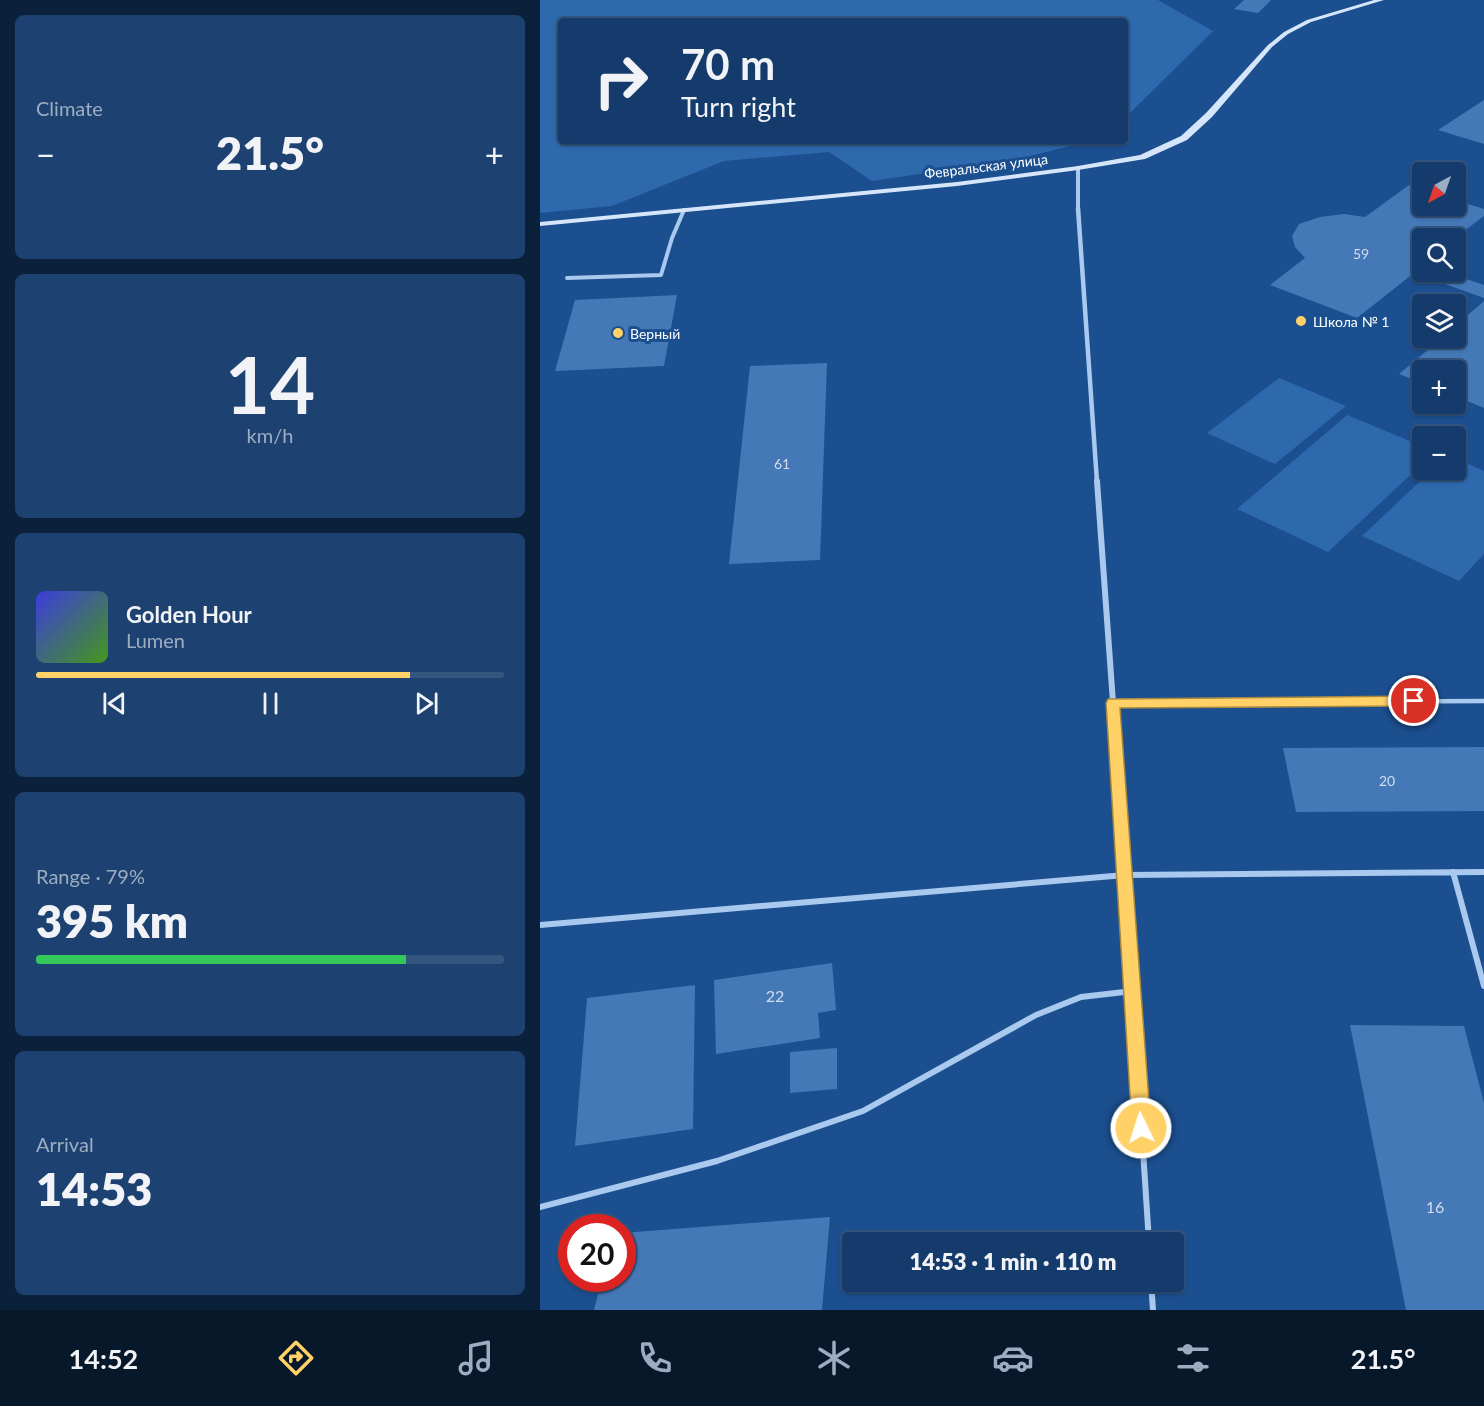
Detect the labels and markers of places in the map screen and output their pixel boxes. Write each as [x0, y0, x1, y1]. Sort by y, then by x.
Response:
place label: Школа № 1 [1313, 313, 1389, 330]
marker: Школа № 1 [1294, 314, 1308, 328]
place label: Верный [630, 325, 680, 342]
marker: Верный [611, 326, 625, 340]
pin [1388, 675, 1439, 726]

